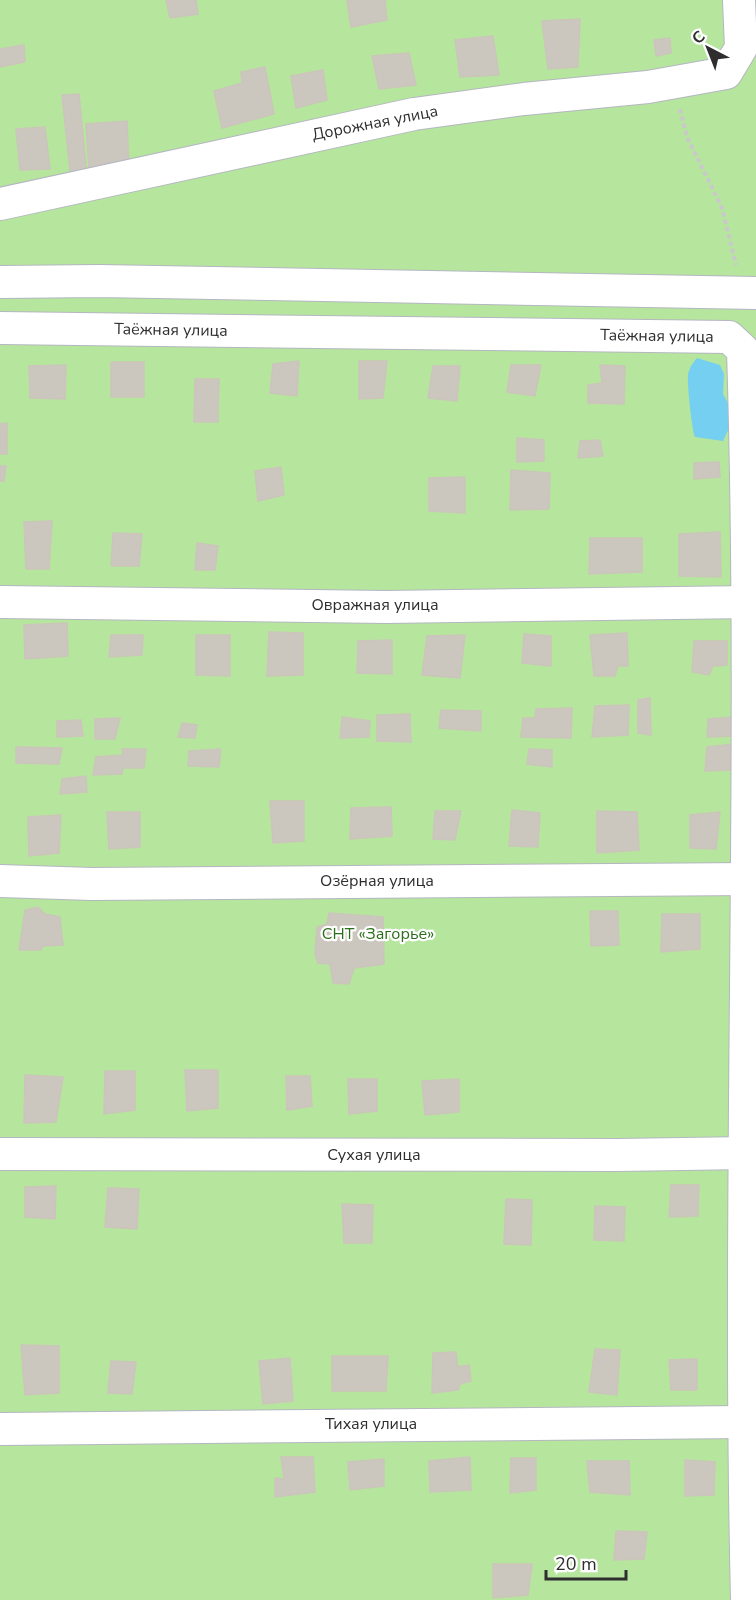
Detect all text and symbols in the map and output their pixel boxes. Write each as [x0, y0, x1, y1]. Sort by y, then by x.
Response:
north arrow [678, 18, 738, 78]
text: С [687, 26, 710, 49]
street label: Дорожная улица [310, 100, 440, 146]
street label: Таёжная улица [114, 318, 228, 342]
street label: Таёжная улица [600, 324, 714, 348]
street label: Овражная улица [311, 594, 439, 616]
street label: Озёрная улица [320, 870, 434, 892]
park label: СНТ «Загорье» [322, 923, 434, 945]
street label: Сухая улица [327, 1144, 421, 1166]
street label: Тихая улица [325, 1413, 417, 1435]
scale bar [546, 1543, 626, 1581]
text: 20 m [555, 1552, 597, 1576]

